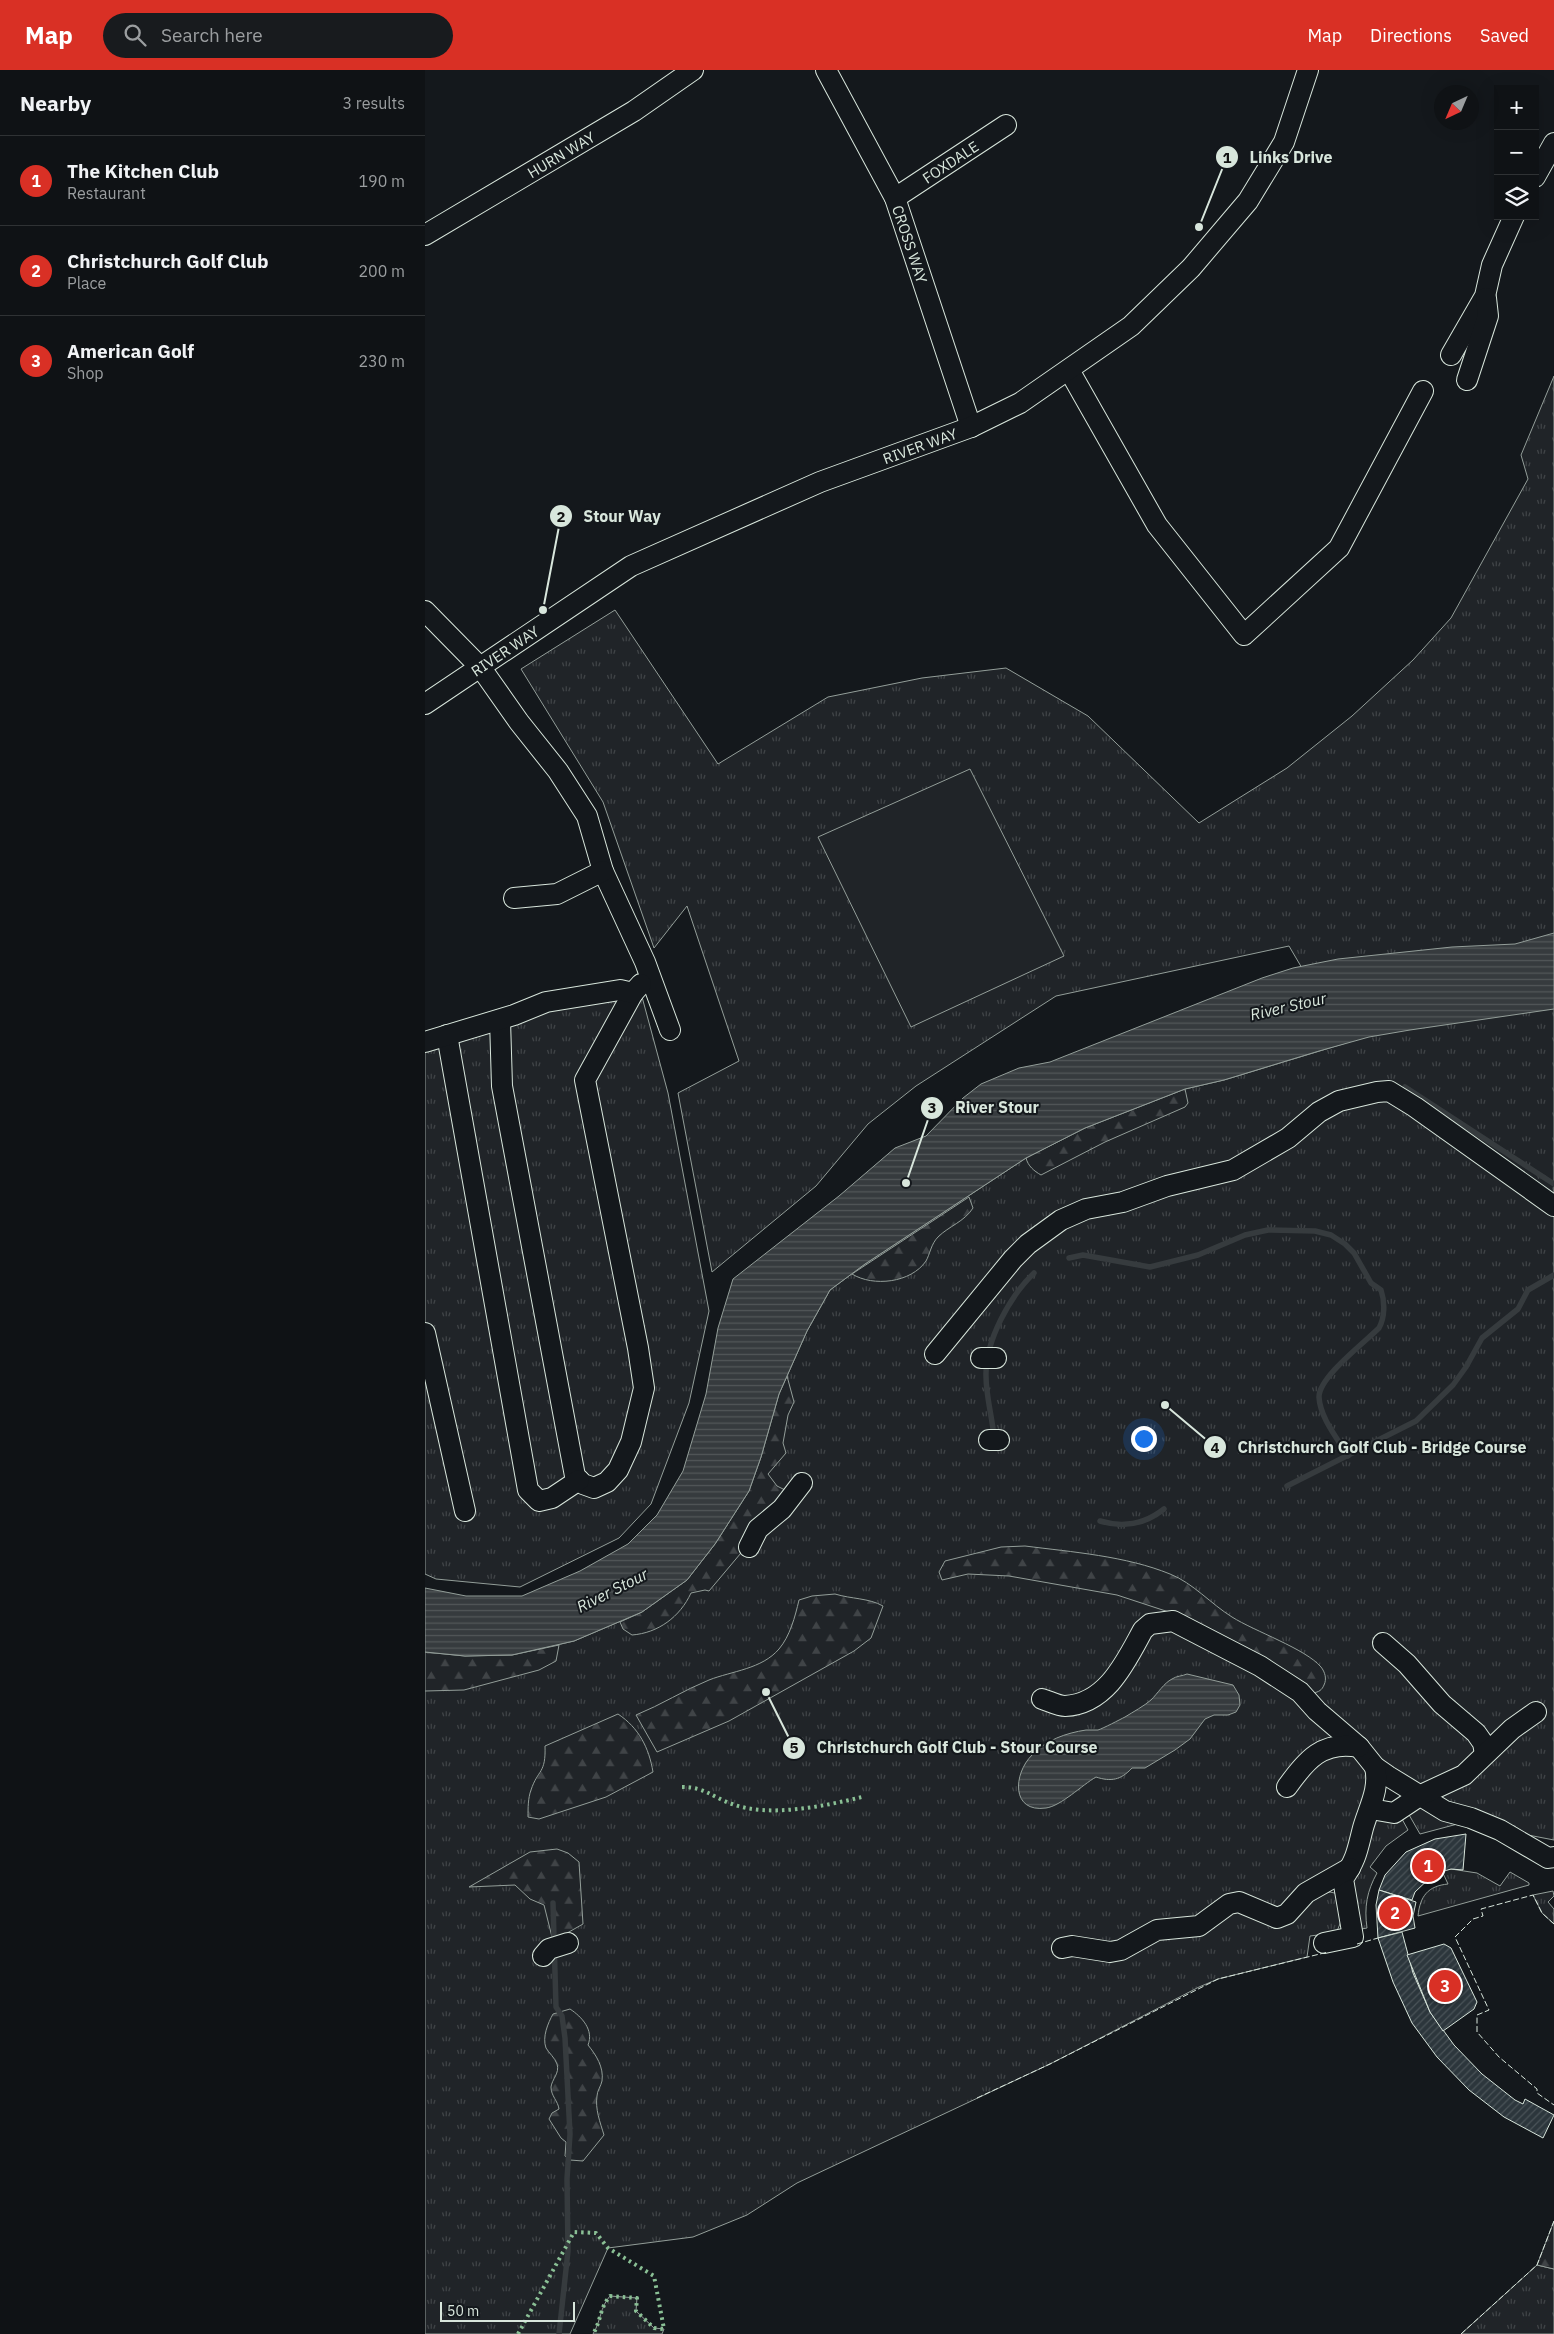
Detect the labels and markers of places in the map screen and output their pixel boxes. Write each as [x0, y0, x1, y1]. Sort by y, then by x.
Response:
callout: Links Drive [1214, 142, 1342, 173]
callout: Stour Way [548, 501, 671, 532]
callout: River Stour [920, 1092, 1049, 1123]
callout: Christchurch Golf Club - Bridge Course [1202, 1432, 1536, 1463]
callout: Christchurch Golf Club - Stour Course [782, 1732, 1108, 1763]
pin: 1 [1412, 1847, 1444, 1885]
pin: 2 [1379, 1894, 1411, 1932]
pin: 3 [1429, 1967, 1461, 2005]

